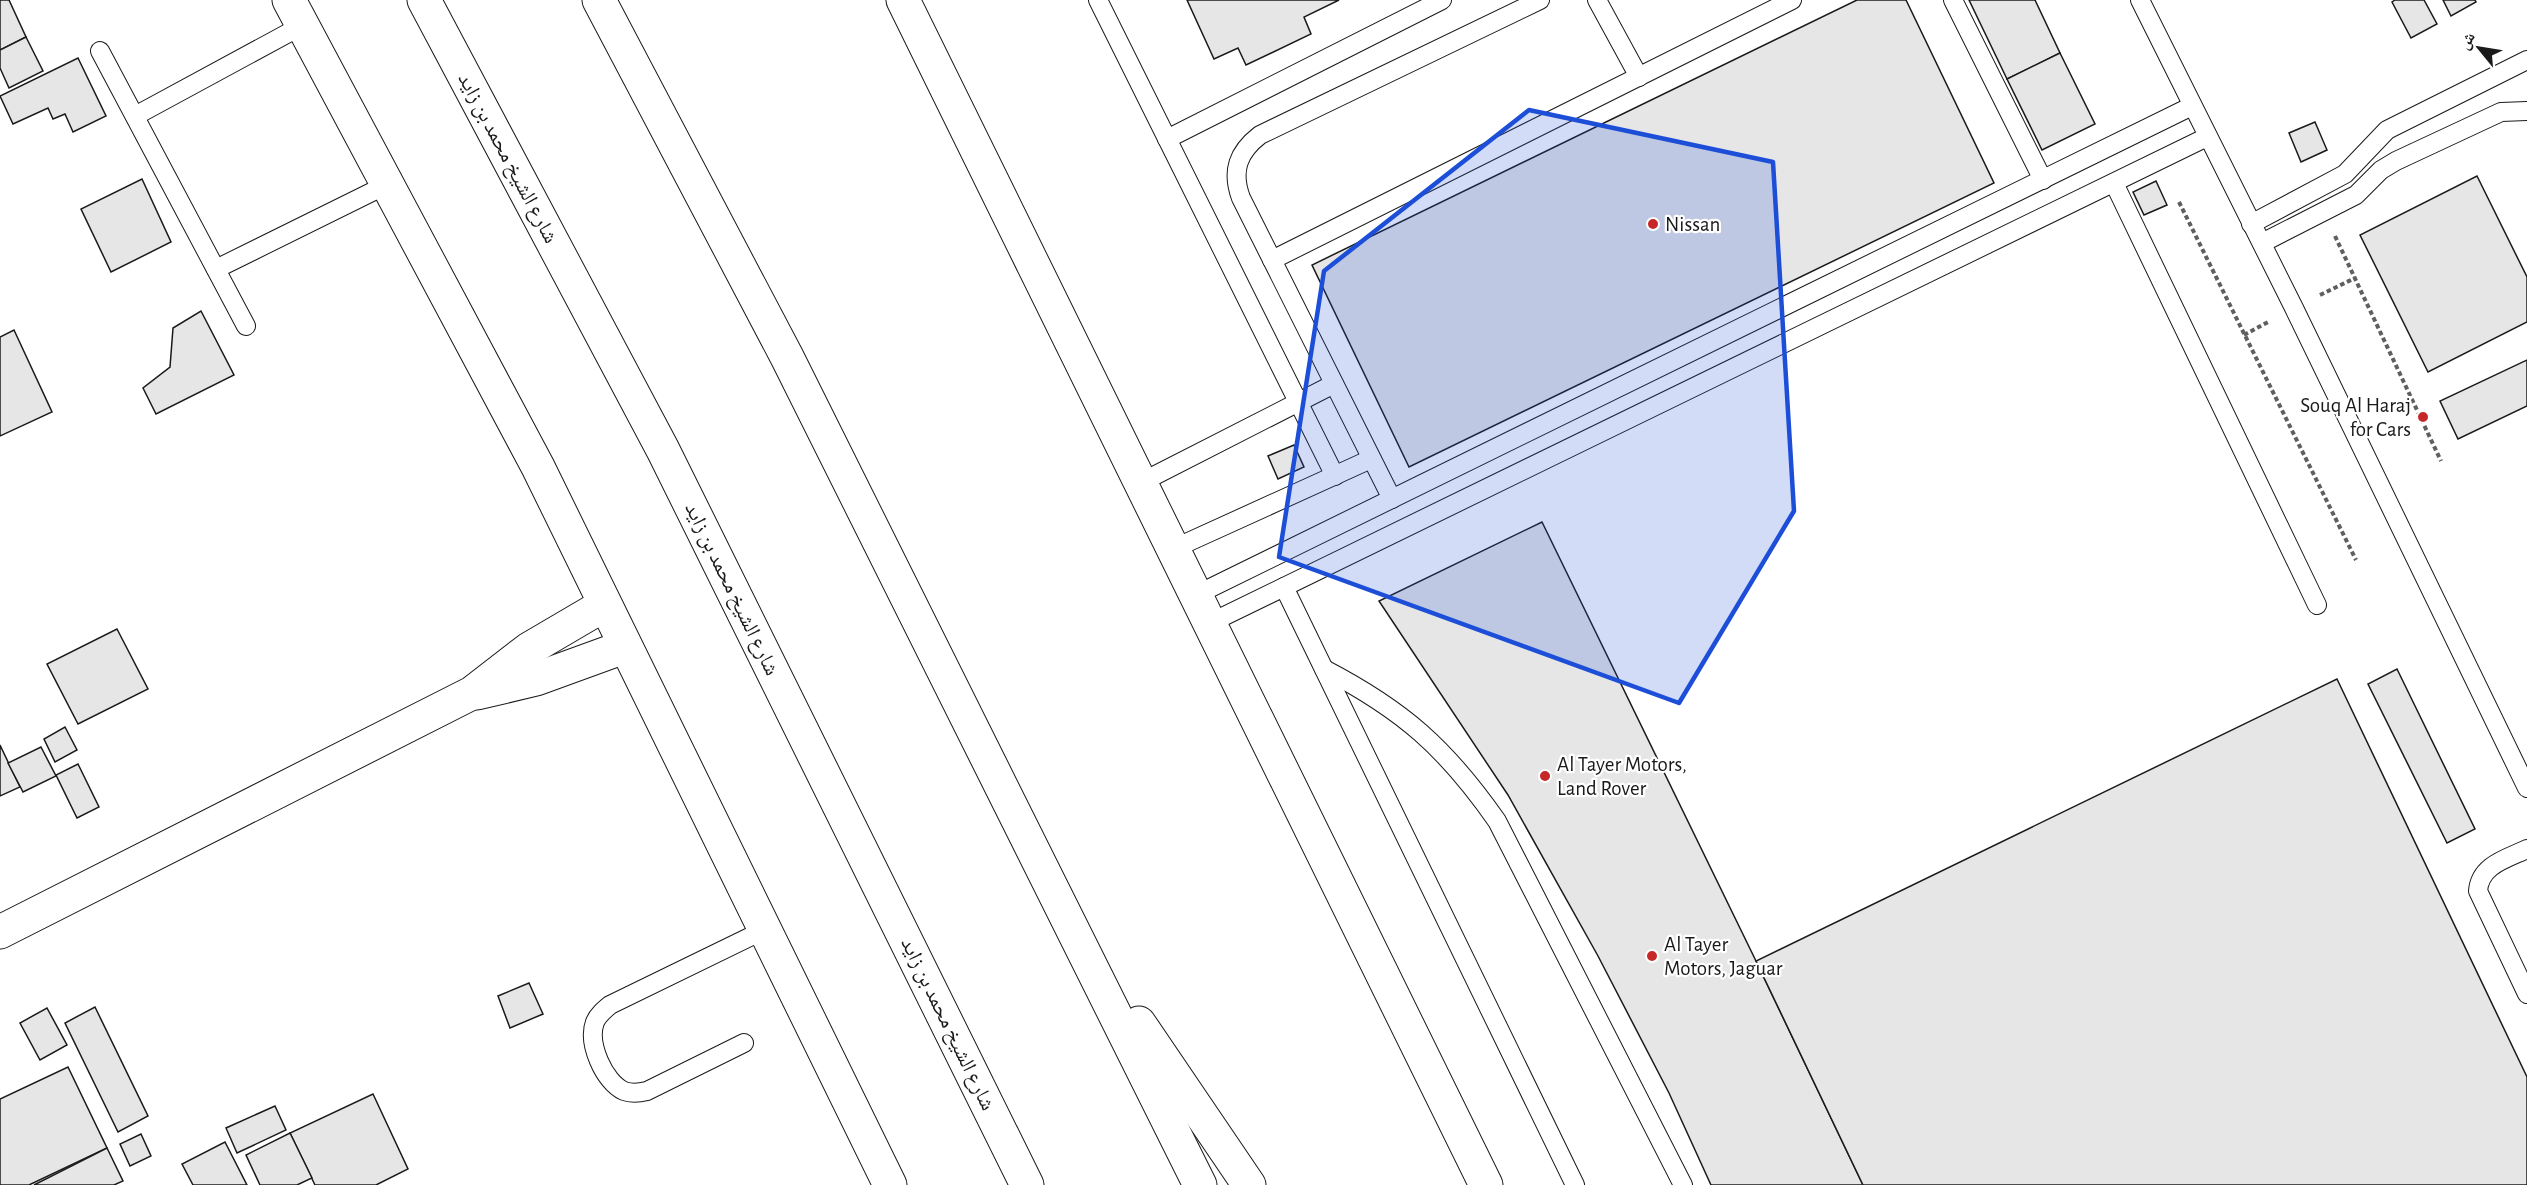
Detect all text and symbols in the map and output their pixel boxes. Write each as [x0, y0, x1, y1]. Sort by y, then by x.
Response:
north arrow [2449, 18, 2509, 78]
text: ش [2456, 30, 2479, 53]
street label: شارع الشيخ محمد بن زايد [453, 70, 562, 247]
place label: Nissan [1665, 214, 1720, 235]
marker: Nissan [1646, 217, 1660, 231]
place label: Souq Al Haraj for Cars [2300, 395, 2411, 440]
marker: Souq Al Haraj for Cars [2416, 410, 2430, 424]
street label: شارع الشيخ محمد بن زايد [679, 499, 783, 680]
place label: Al Tayer Motors, Land Rover [1557, 754, 1687, 799]
marker: Al Tayer Motors, Land Rover [1538, 769, 1552, 783]
street label: شارع الشيخ محمد بن زايد [895, 934, 999, 1115]
place label: Al Tayer Motors, Jaguar [1664, 934, 1783, 979]
marker: Al Tayer Motors, Jaguar [1645, 949, 1659, 963]

